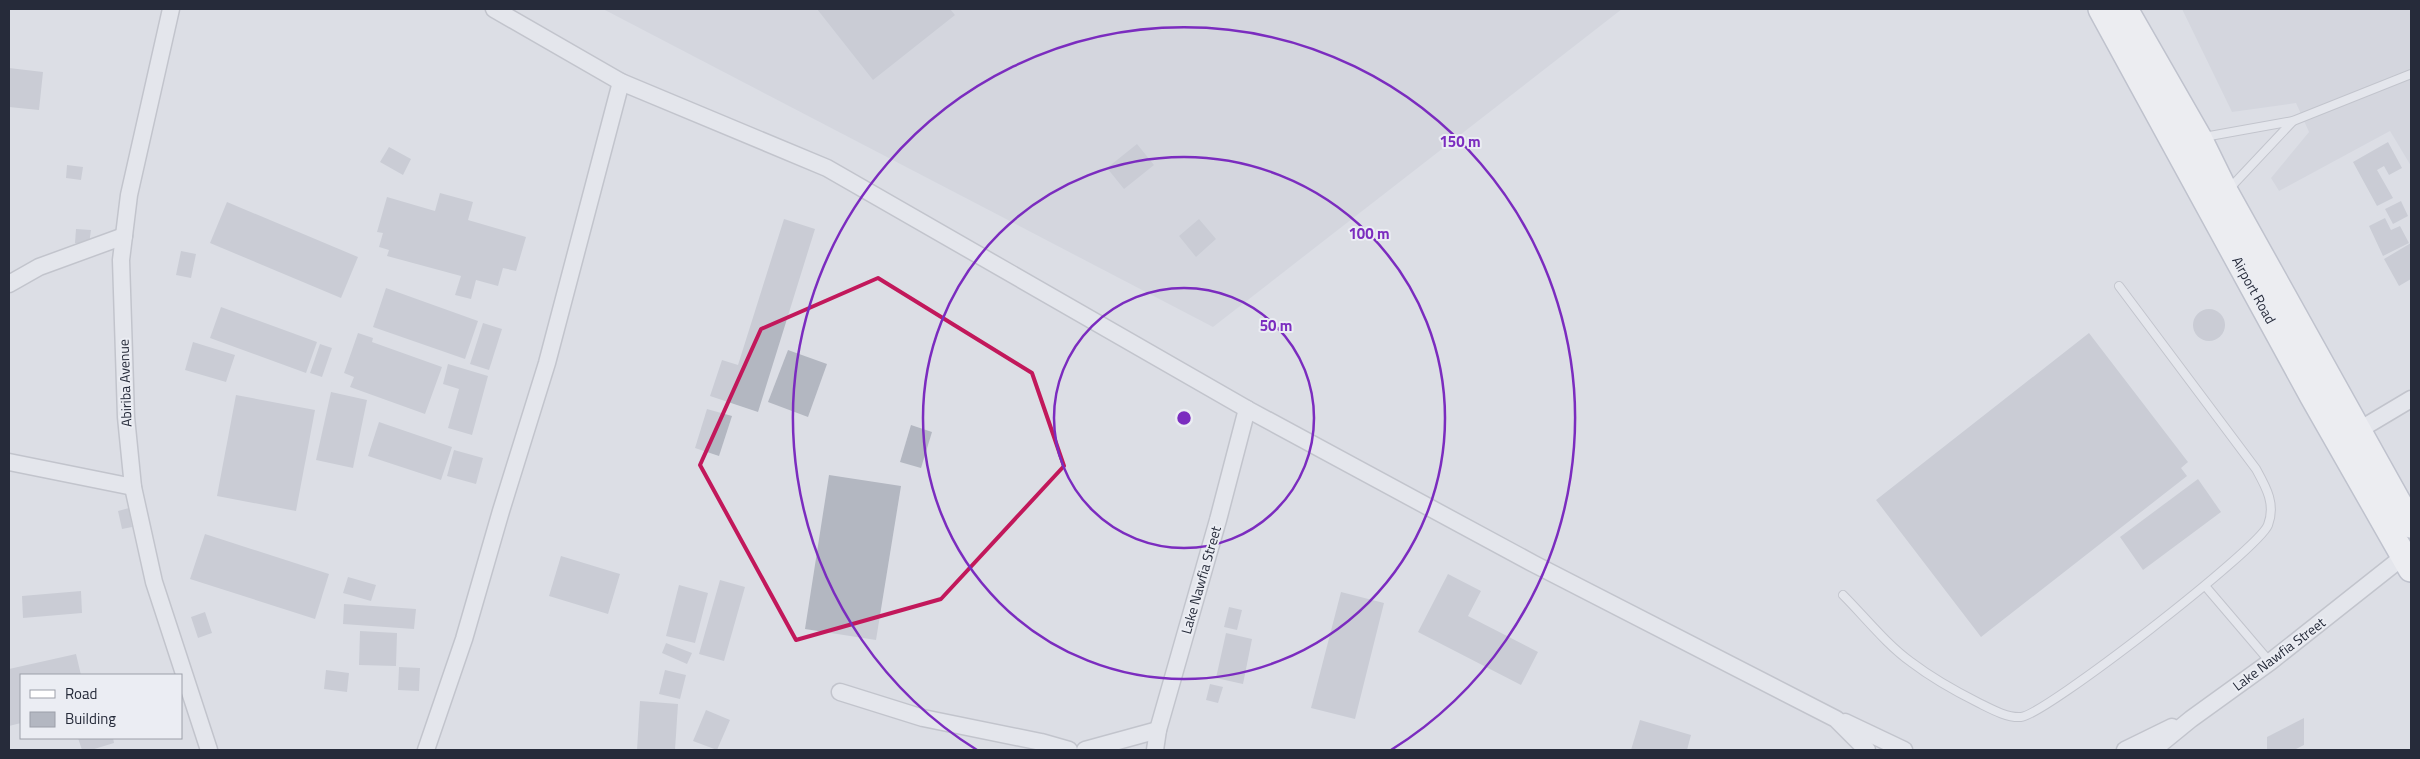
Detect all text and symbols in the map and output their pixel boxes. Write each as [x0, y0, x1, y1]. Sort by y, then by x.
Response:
text: 150 m [1439, 130, 1481, 153]
text: 100 m [1348, 222, 1390, 245]
street label: Airport Road [2227, 252, 2282, 327]
text: 50 m [1260, 314, 1292, 337]
street label: Abiriba Avenue [112, 339, 137, 427]
centre of rings [1175, 409, 1193, 427]
street label: Lake Nawfia Street [1175, 523, 1226, 636]
street label: Lake Nawfia Street [2228, 612, 2330, 696]
legend [20, 674, 182, 739]
text: Road [65, 682, 97, 705]
text: Building [65, 707, 116, 730]

